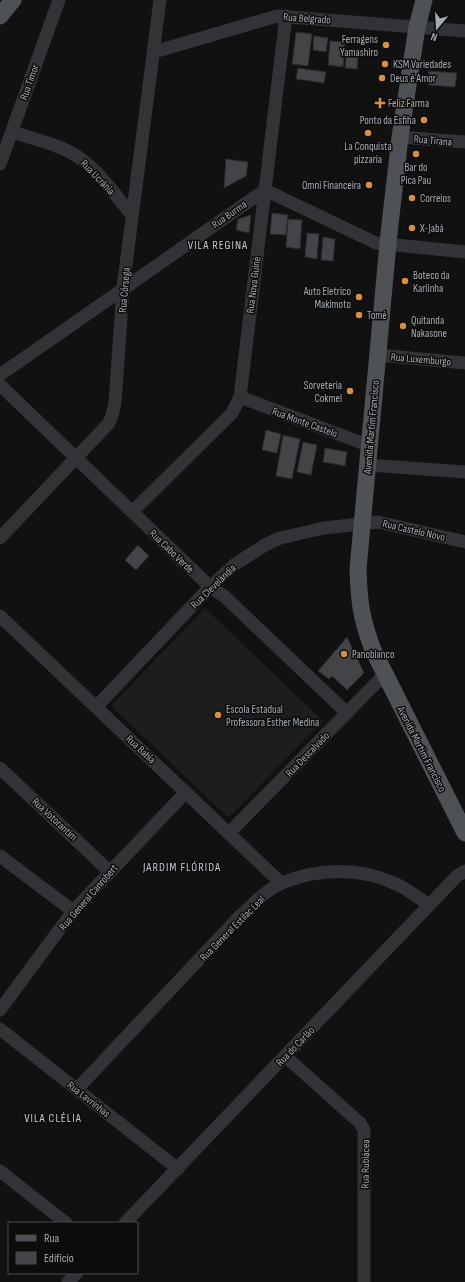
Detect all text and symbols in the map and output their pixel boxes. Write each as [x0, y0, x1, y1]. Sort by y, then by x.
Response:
north arrow [417, 8, 457, 48]
street label: Rua Belgrado [283, 10, 332, 27]
text: N [429, 30, 439, 44]
place label: Ferragens Yamashiro [340, 33, 378, 59]
marker: Ferragens Yamashiro [381, 40, 391, 50]
place label: KSM Variedades [393, 58, 451, 71]
marker: KSM Variedades [380, 59, 390, 69]
street label: Rua Timor [17, 63, 42, 102]
place label: Deus é Amor [390, 72, 436, 85]
marker: Deus é Amor [377, 73, 387, 83]
place label: Feliz Farma [388, 97, 429, 110]
marker: Feliz Farma [375, 98, 385, 108]
place label: Ponto da Esfiha [360, 114, 416, 127]
marker: Ponto da Esfiha [419, 115, 429, 125]
marker: La Conquista pizzaria [363, 128, 373, 138]
street label: Rua Tirana [413, 132, 453, 149]
place label: La Conquista pizzaria [344, 140, 392, 166]
marker: Bar do Pica Pau [411, 149, 421, 159]
street label: Rua Ucrânia [78, 157, 117, 198]
place label: Bar do Pica Pau [401, 161, 432, 187]
place label: Omni Financeira [302, 179, 361, 192]
marker: Omni Financeira [364, 180, 374, 190]
place label: Correios [420, 192, 451, 205]
marker: Correios [407, 193, 417, 203]
street label: Rua Burma [209, 198, 249, 231]
place label: X-Jabá [419, 222, 444, 235]
marker: X-Jabá [407, 223, 417, 233]
district label: VILA REGINA [188, 238, 248, 253]
street label: Rua Nova Guiné [244, 256, 263, 314]
street label: Rua Córsega [116, 267, 133, 313]
place label: Boteco da Karlinha [413, 269, 450, 295]
marker: Boteco da Karlinha [400, 276, 410, 286]
place label: Auto Eletrico Makimoto [303, 285, 351, 311]
marker: Auto Eletrico Makimoto [354, 292, 364, 302]
place label: Tomé [367, 309, 387, 322]
marker: Tomé [354, 310, 364, 320]
place label: Quitanda Nakasone [411, 314, 447, 340]
marker: Quitanda Nakasone [398, 321, 408, 331]
street label: Rua Luxemburgo [390, 350, 452, 369]
place label: Sorveteria Cokmel [304, 379, 342, 405]
street label: Avenida Martim Francisco [361, 379, 382, 476]
marker: Sorveteria Cokmel [345, 386, 355, 396]
street label: Rua Monte Castelo [270, 405, 340, 440]
street label: Rua Castelo Novo [381, 517, 447, 544]
street label: Rua Cabo Verde [147, 527, 197, 576]
street label: Rua Clevelândia [188, 562, 239, 611]
place label: Panobianco [352, 648, 395, 661]
marker: Panobianco [339, 649, 349, 659]
place label: Escola Estadual Professora Esther Medina [226, 703, 319, 729]
street label: Avenida Martim Francisco [394, 703, 449, 795]
marker: Escola Estadual Professora Esther Medina [213, 710, 223, 720]
street label: Rua Descalvado [283, 729, 332, 780]
street label: Rua Bahia [123, 732, 158, 766]
street label: Rua Votorantim [29, 795, 80, 844]
district label: JARDIM FLÓRIDA [142, 860, 221, 875]
street label: Rua General Canrobert [56, 861, 121, 933]
street label: Rua General Estilac Leal [197, 893, 268, 964]
street label: Rua do Carlão [273, 1024, 318, 1069]
street label: Rua Lavrinhas [65, 1079, 113, 1120]
district label: VILA CLÉLIA [24, 1111, 82, 1126]
street label: Rua Rubiácea [359, 1139, 372, 1189]
legend [8, 1222, 138, 1274]
text: Rua [44, 1231, 60, 1246]
text: Edifício [44, 1251, 74, 1266]

